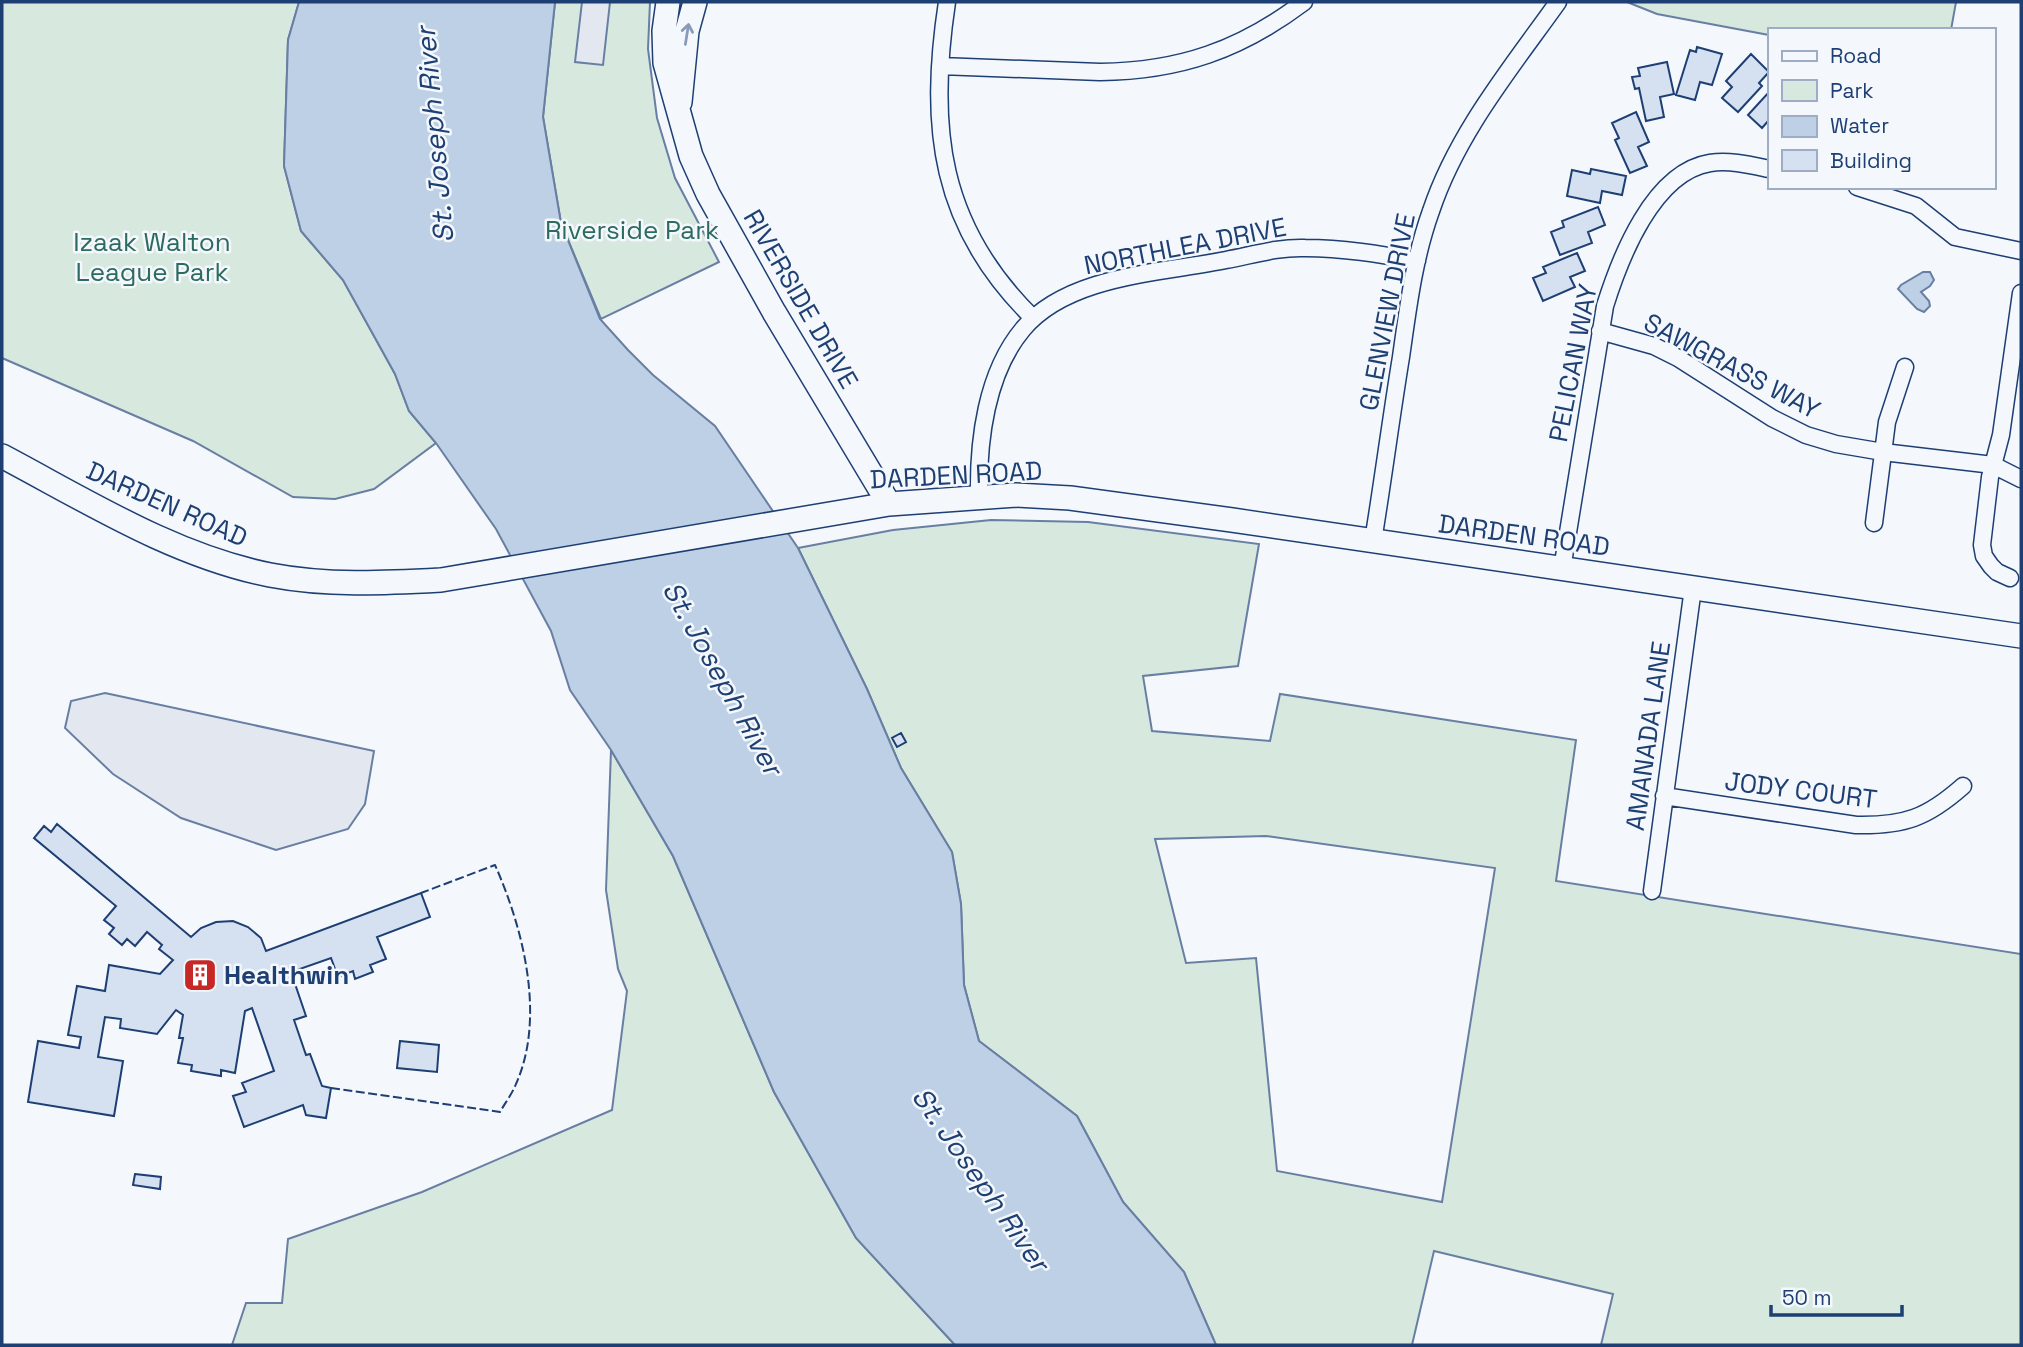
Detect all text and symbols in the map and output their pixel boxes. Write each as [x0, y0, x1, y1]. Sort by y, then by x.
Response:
water label: St. Joseph River [406, 22, 461, 244]
one-way arrow [681, 23, 694, 46]
legend [1768, 28, 1995, 189]
text: Road [1830, 42, 1882, 69]
text: Park [1830, 77, 1874, 104]
text: Water [1830, 112, 1889, 139]
text: Building [1830, 147, 1912, 174]
street label: RIVERSIDE DRIVE [736, 203, 866, 395]
street label: NORTHLEA DRIVE [1081, 210, 1289, 282]
street label: GLENVIEW DRIVE [1351, 210, 1423, 414]
park label: Riverside Park [545, 213, 719, 247]
park label: Izaak Walton League Park [73, 225, 231, 289]
street label: PELICAN WAY [1541, 281, 1605, 445]
street label: SAWGRASS WAY [1638, 305, 1826, 427]
street label: DARDEN ROAD [81, 453, 253, 555]
street label: DARDEN ROAD [869, 454, 1043, 496]
street label: DARDEN ROAD [1436, 506, 1612, 564]
water label: St. Joseph River [655, 575, 793, 784]
street label: AMANADA LANE [1618, 639, 1678, 833]
street label: JODY COURT [1723, 764, 1879, 816]
building icon: Healthwin [181, 956, 219, 994]
place label: Healthwin [224, 958, 349, 992]
water label: St. Joseph River [904, 1080, 1060, 1281]
scale bar [1771, 1274, 1902, 1318]
text: 50 m [1782, 1284, 1832, 1311]

